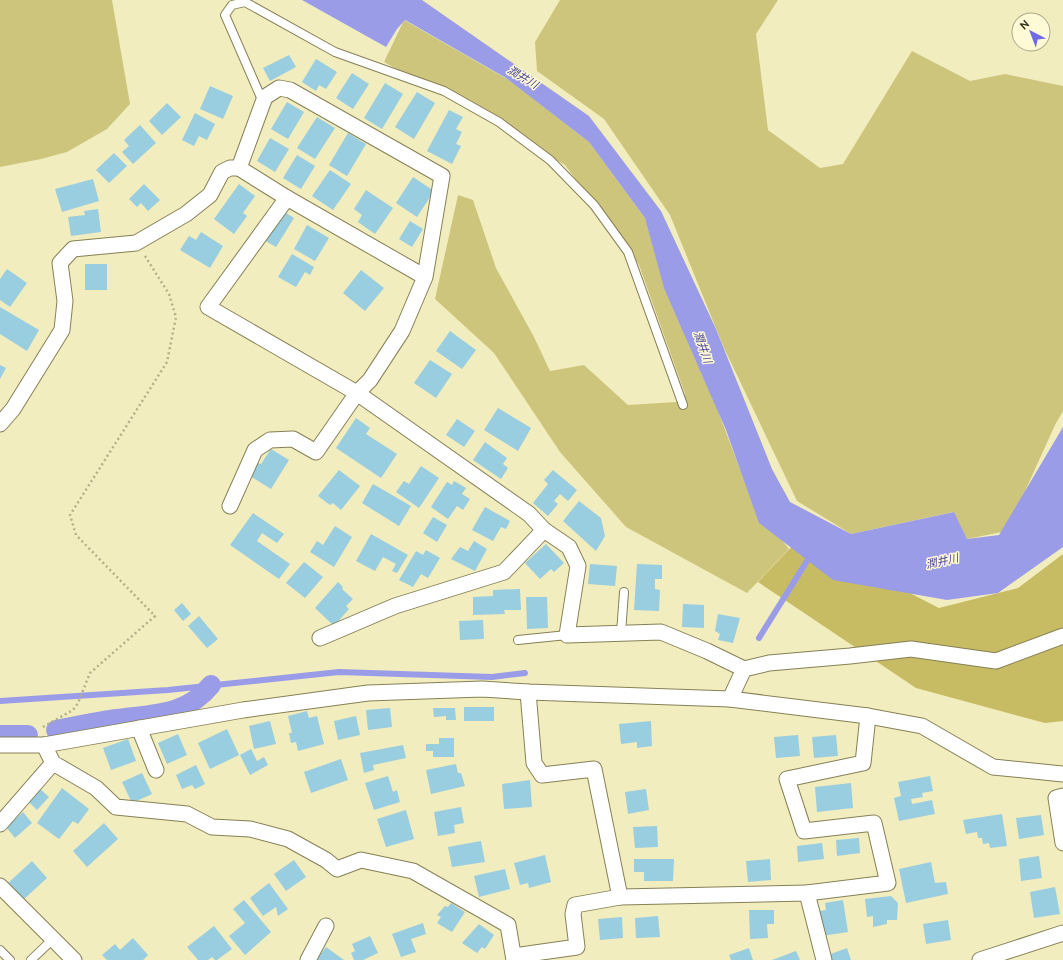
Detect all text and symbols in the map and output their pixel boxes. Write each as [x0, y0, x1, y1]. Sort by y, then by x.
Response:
north arrow [1011, 12, 1051, 52]
text: N [1017, 17, 1031, 32]
water label: 潤井川 [506, 63, 541, 91]
water label: 潤井川 [692, 329, 714, 365]
water label: 潤井川 [925, 551, 960, 571]

